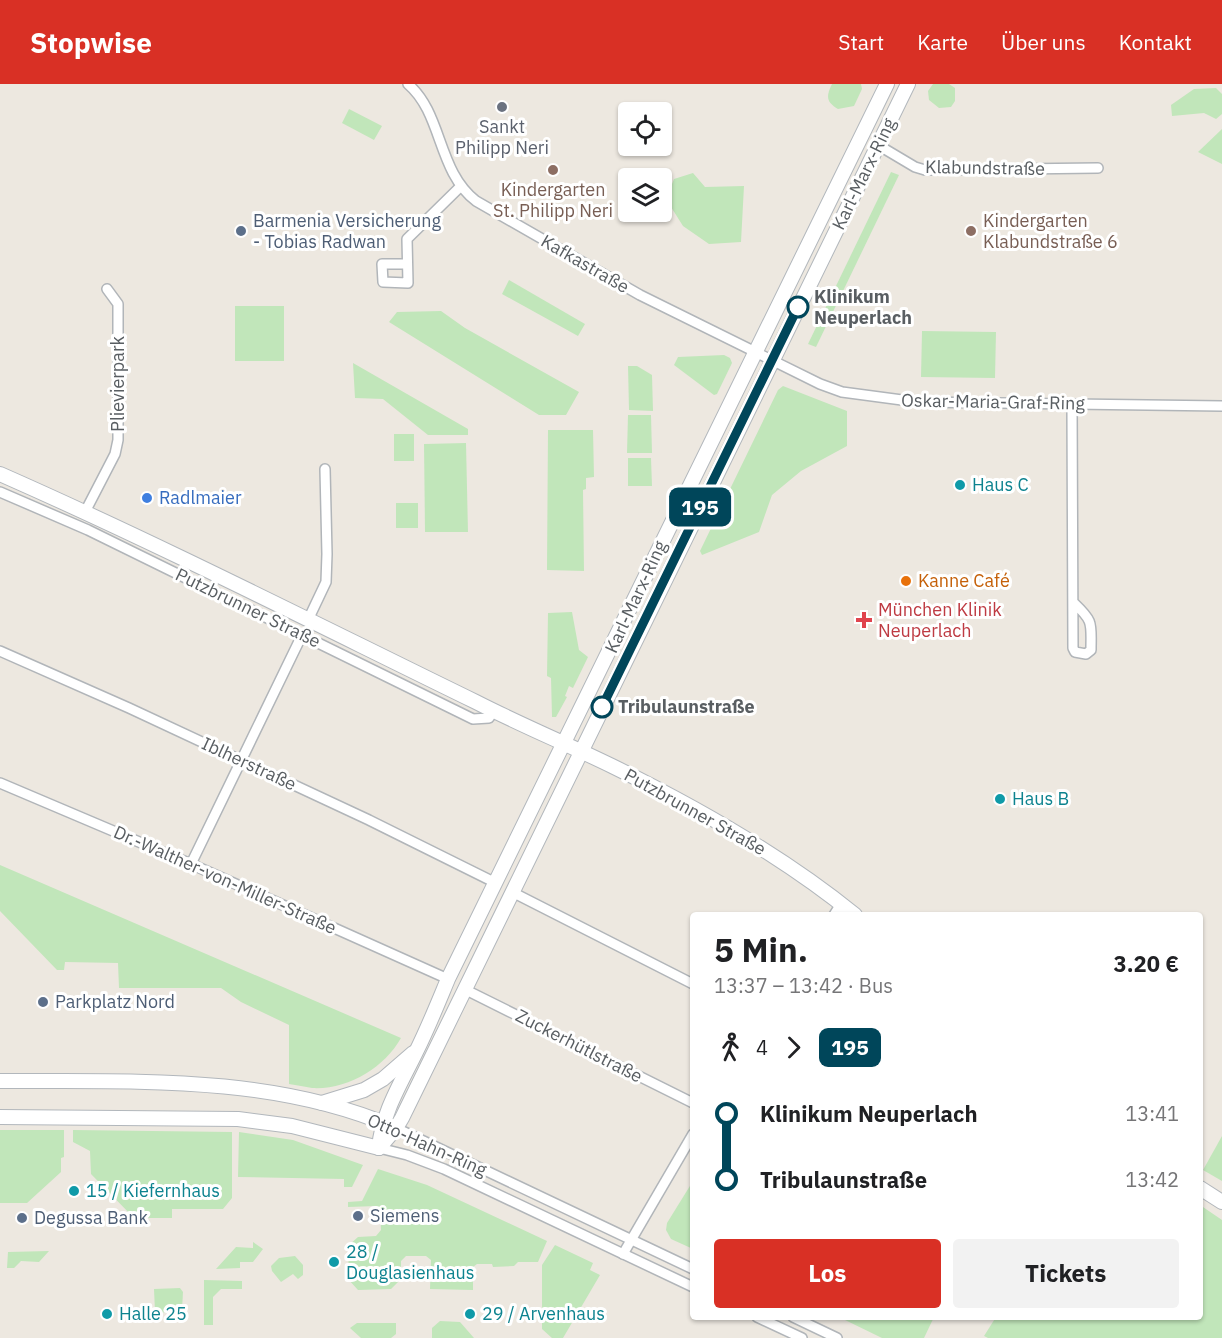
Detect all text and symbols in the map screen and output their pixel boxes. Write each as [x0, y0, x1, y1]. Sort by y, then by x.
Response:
text: Stopwise [30, 24, 152, 61]
text: Start [838, 28, 884, 56]
text: Karte [917, 28, 968, 56]
text: Über uns [1001, 28, 1086, 56]
text: Kontakt [1119, 28, 1192, 56]
marker: Sankt Philipp Neri [495, 100, 509, 114]
map controls [618, 102, 672, 222]
button: locate [618, 102, 672, 156]
street label: Karl-Marx-Ring [827, 114, 901, 233]
place label: Sankt Philipp Neri [455, 115, 549, 159]
street label: Klabundstraße [925, 155, 1045, 180]
marker: Kindergarten St. Philipp Neri [546, 163, 560, 177]
button: layers [618, 168, 672, 222]
place label: Kindergarten St. Philipp Neri [493, 178, 613, 222]
place label: Barmenia Versicherung - Tobias Radwan [253, 209, 442, 253]
place label: Kindergarten Klabundstraße 6 [983, 209, 1118, 253]
marker: Barmenia Versicherung - Tobias Radwan [234, 224, 248, 238]
marker: Kindergarten Klabundstraße 6 [964, 224, 978, 238]
street label: Kafkastraße [537, 229, 634, 298]
place label: Klinikum Neuperlach [814, 285, 912, 329]
marker: Klinikum Neuperlach [787, 296, 809, 318]
street label: Plievierpark [106, 335, 129, 432]
street label: Oskar-Maria-Graf-Ring [901, 388, 1086, 415]
place label: Haus C [972, 473, 1029, 496]
marker: Haus C [953, 478, 967, 492]
place label: Radlmaier [159, 486, 242, 509]
line badge: 195 [666, 488, 734, 526]
marker: Radlmaier [140, 491, 154, 505]
text: 195 [681, 493, 719, 521]
street label: Karl-Marx-Ring [599, 536, 672, 657]
street label: Putzbrunner Straße [172, 562, 325, 653]
place label: Kanne Café [918, 569, 1010, 592]
marker: Kanne Café [899, 574, 913, 588]
place label: München Klinik Neuperlach [878, 598, 1002, 642]
marker: München Klinik Neuperlach [855, 611, 873, 629]
place label: Tribulaunstraße [618, 695, 755, 718]
marker: Tribulaunstraße [591, 696, 613, 718]
street label: Iblherstraße [198, 732, 300, 796]
street label: Putzbrunner Straße [620, 763, 770, 860]
place label: Haus B [1012, 787, 1069, 810]
marker: Haus B [993, 792, 1007, 806]
street label: Dr.-Walther-von-Miller-Straße [110, 820, 340, 939]
text: 5 Min. [714, 928, 808, 971]
text: 3.20 € [1114, 949, 1179, 978]
text: 13:37 – 13:42 · Bus [714, 972, 893, 999]
place label: Parkplatz Nord [55, 990, 175, 1013]
marker: Parkplatz Nord [36, 995, 50, 1009]
street label: Zuckerhütlstraße [512, 1004, 647, 1088]
icon: walk [714, 1031, 747, 1064]
icon: forward [777, 1031, 810, 1064]
text: 195 [831, 1033, 869, 1061]
text: 4 [756, 1034, 768, 1061]
text: Klinikum Neuperlach [760, 1099, 978, 1128]
text: 13:41 [1125, 1100, 1179, 1127]
street label: Otto-Hahn-Ring [364, 1108, 491, 1181]
text: Tribulaunstraße [760, 1165, 927, 1194]
text: 13:42 [1125, 1166, 1179, 1193]
place label: 15 / Kiefernhaus [86, 1179, 220, 1202]
marker: 15 / Kiefernhaus [67, 1184, 81, 1198]
place label: Siemens [370, 1204, 439, 1227]
place label: Degussa Bank [34, 1206, 148, 1229]
marker: Siemens [351, 1209, 365, 1223]
marker: Degussa Bank [15, 1211, 29, 1225]
button: Los [714, 1239, 941, 1308]
button: Tickets [953, 1239, 1179, 1308]
place label: 28 / Douglasienhaus [346, 1240, 475, 1284]
marker: 28 / Douglasienhaus [327, 1255, 341, 1269]
place label: Halle 25 [119, 1302, 187, 1325]
place label: 29 / Arvenhaus [482, 1302, 605, 1325]
marker: Halle 25 [100, 1307, 114, 1321]
marker: 29 / Arvenhaus [463, 1307, 477, 1321]

